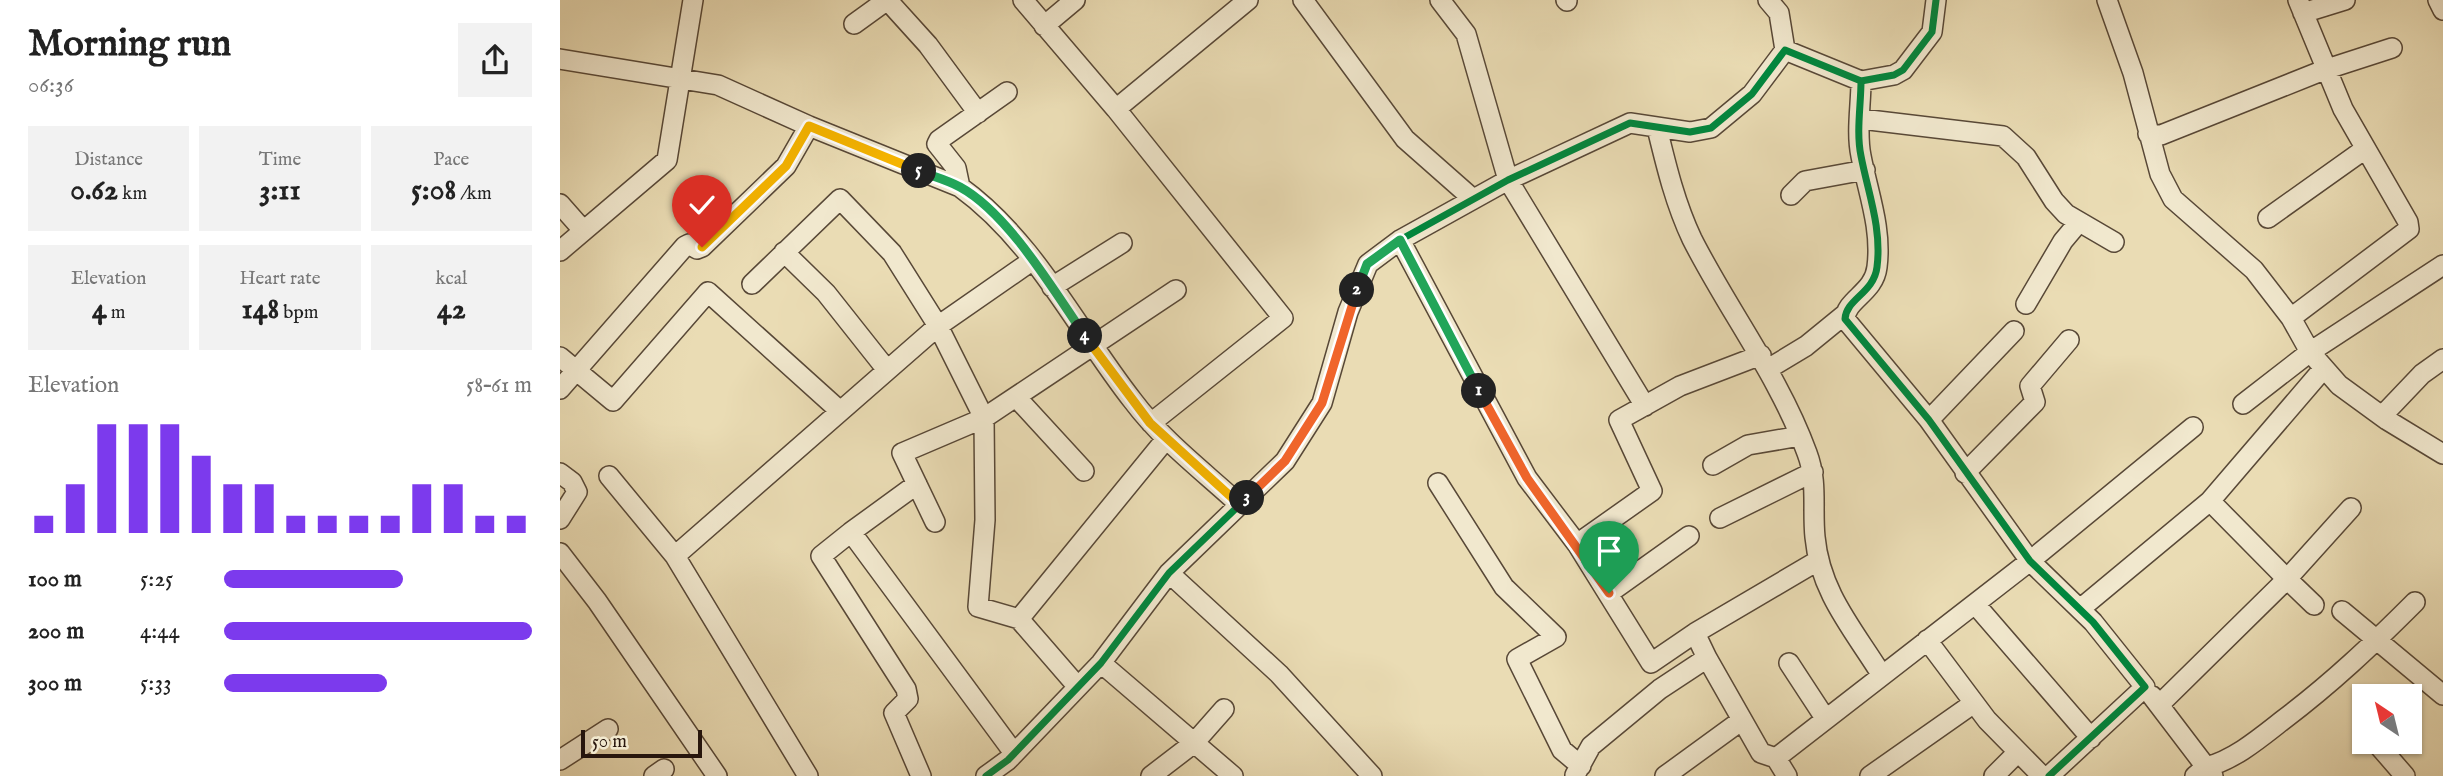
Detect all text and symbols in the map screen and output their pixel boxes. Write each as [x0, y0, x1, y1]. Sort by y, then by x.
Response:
text: Morning run [28, 21, 231, 69]
button: share [458, 23, 532, 97]
text: 06:36 [28, 71, 73, 100]
text: Distance [74, 148, 143, 172]
text: Time [259, 148, 301, 172]
text: Pace [433, 148, 469, 172]
pin: 5 [902, 154, 936, 188]
text: 5 [915, 158, 922, 182]
text: 0.62 [70, 172, 118, 210]
text: 3:11 [259, 172, 301, 210]
text: 5:08 [411, 172, 456, 210]
pin [672, 175, 732, 247]
text: km [118, 182, 147, 206]
text: /km [456, 182, 492, 206]
icon: check [683, 186, 721, 224]
text: Elevation [71, 267, 146, 291]
text: Heart rate [239, 267, 321, 291]
text: kcal [435, 267, 467, 291]
pin: 2 [1340, 272, 1374, 308]
text: 2 [1352, 277, 1361, 301]
text: 4 [92, 291, 107, 329]
text: 148 [242, 291, 279, 329]
text: 42 [437, 291, 466, 329]
text: m [107, 301, 125, 325]
text: bpm [279, 301, 318, 325]
pin: 4 [1068, 318, 1102, 354]
text: 4 [1080, 323, 1089, 347]
text: Elevation [28, 371, 119, 400]
text: 58–61 m [466, 371, 532, 400]
pin: 1 [1462, 374, 1496, 408]
text: 1 [1475, 378, 1482, 402]
pin: 3 [1230, 480, 1264, 516]
text: 3 [1243, 485, 1250, 509]
pin [1579, 521, 1639, 593]
icon: arrive [1590, 532, 1628, 570]
text: 100 m [28, 565, 82, 594]
text: 5:25 [140, 565, 173, 594]
text: 200 m [28, 617, 84, 646]
text: 4:44 [140, 617, 180, 646]
text: 300 m [28, 669, 82, 698]
text: 5:33 [140, 669, 172, 698]
north arrow [2352, 684, 2422, 754]
map controls [2352, 684, 2422, 754]
scale bar [581, 727, 702, 759]
text: 50 m [592, 730, 627, 754]

